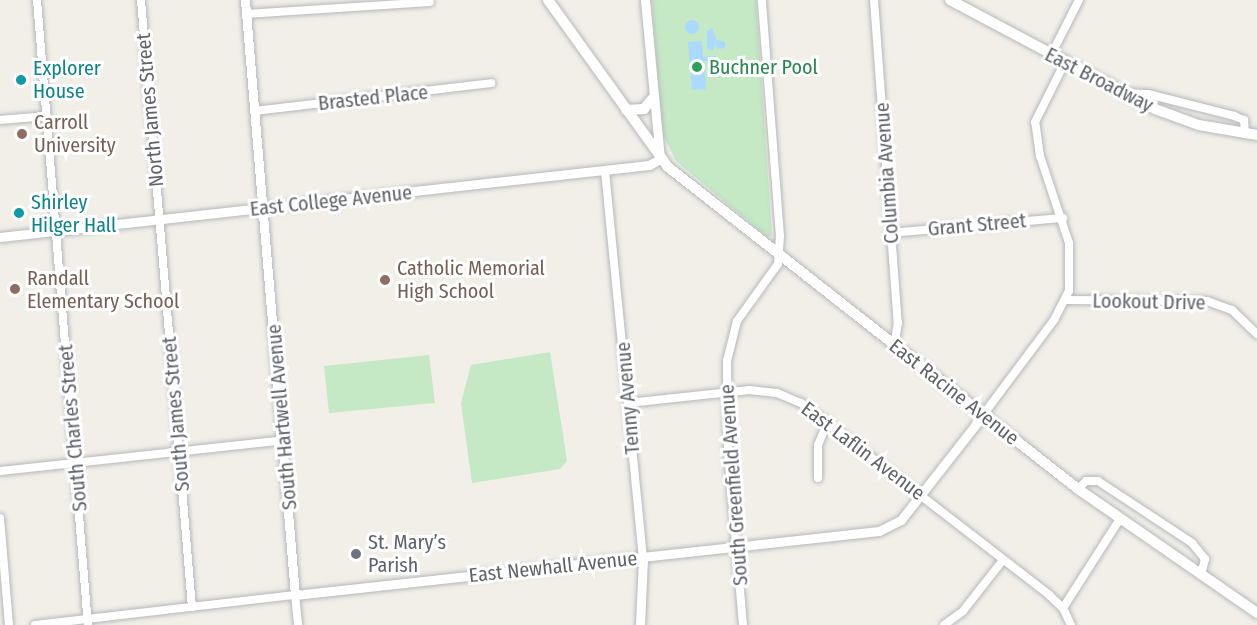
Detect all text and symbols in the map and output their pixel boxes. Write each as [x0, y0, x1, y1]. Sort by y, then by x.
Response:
street label: North James Street [131, 32, 169, 188]
street label: East Broadway [1041, 43, 1157, 117]
place label: Buchner Pool [709, 55, 818, 79]
place label: Explorer House [33, 56, 101, 103]
marker: Buchner Pool [690, 60, 704, 74]
marker: Explorer House [14, 73, 28, 87]
street label: Brasted Place [317, 80, 429, 116]
street label: Columbia Avenue [870, 101, 904, 245]
place label: Carroll University [34, 110, 116, 157]
marker: Carroll University [15, 127, 29, 141]
street label: East College Avenue [249, 181, 413, 221]
place label: Shirley Hilger Hall [31, 190, 116, 237]
marker: Shirley Hilger Hall [12, 206, 26, 220]
street label: Grant Street [927, 209, 1027, 241]
place label: Catholic Memorial High School [397, 256, 545, 303]
place label: Randall Elementary School [27, 266, 179, 313]
marker: Catholic Memorial High School [378, 273, 392, 287]
marker: Randall Elementary School [8, 282, 22, 296]
street label: Lookout Drive [1092, 289, 1206, 315]
street label: South Hartwell Avenue [262, 323, 302, 511]
street label: East Racine Avenue [884, 334, 1024, 450]
street label: South James Street [157, 335, 195, 493]
street label: Tenny Avenue [611, 341, 645, 455]
street label: South Charles Street [54, 344, 92, 512]
street label: South Greenfield Avenue [715, 383, 753, 587]
street label: East Laflin Avenue [797, 397, 929, 505]
place label: St. Mary’s Parish [368, 530, 446, 577]
street label: East Newhall Avenue [468, 546, 638, 588]
marker: St. Mary’s Parish [349, 547, 363, 561]

